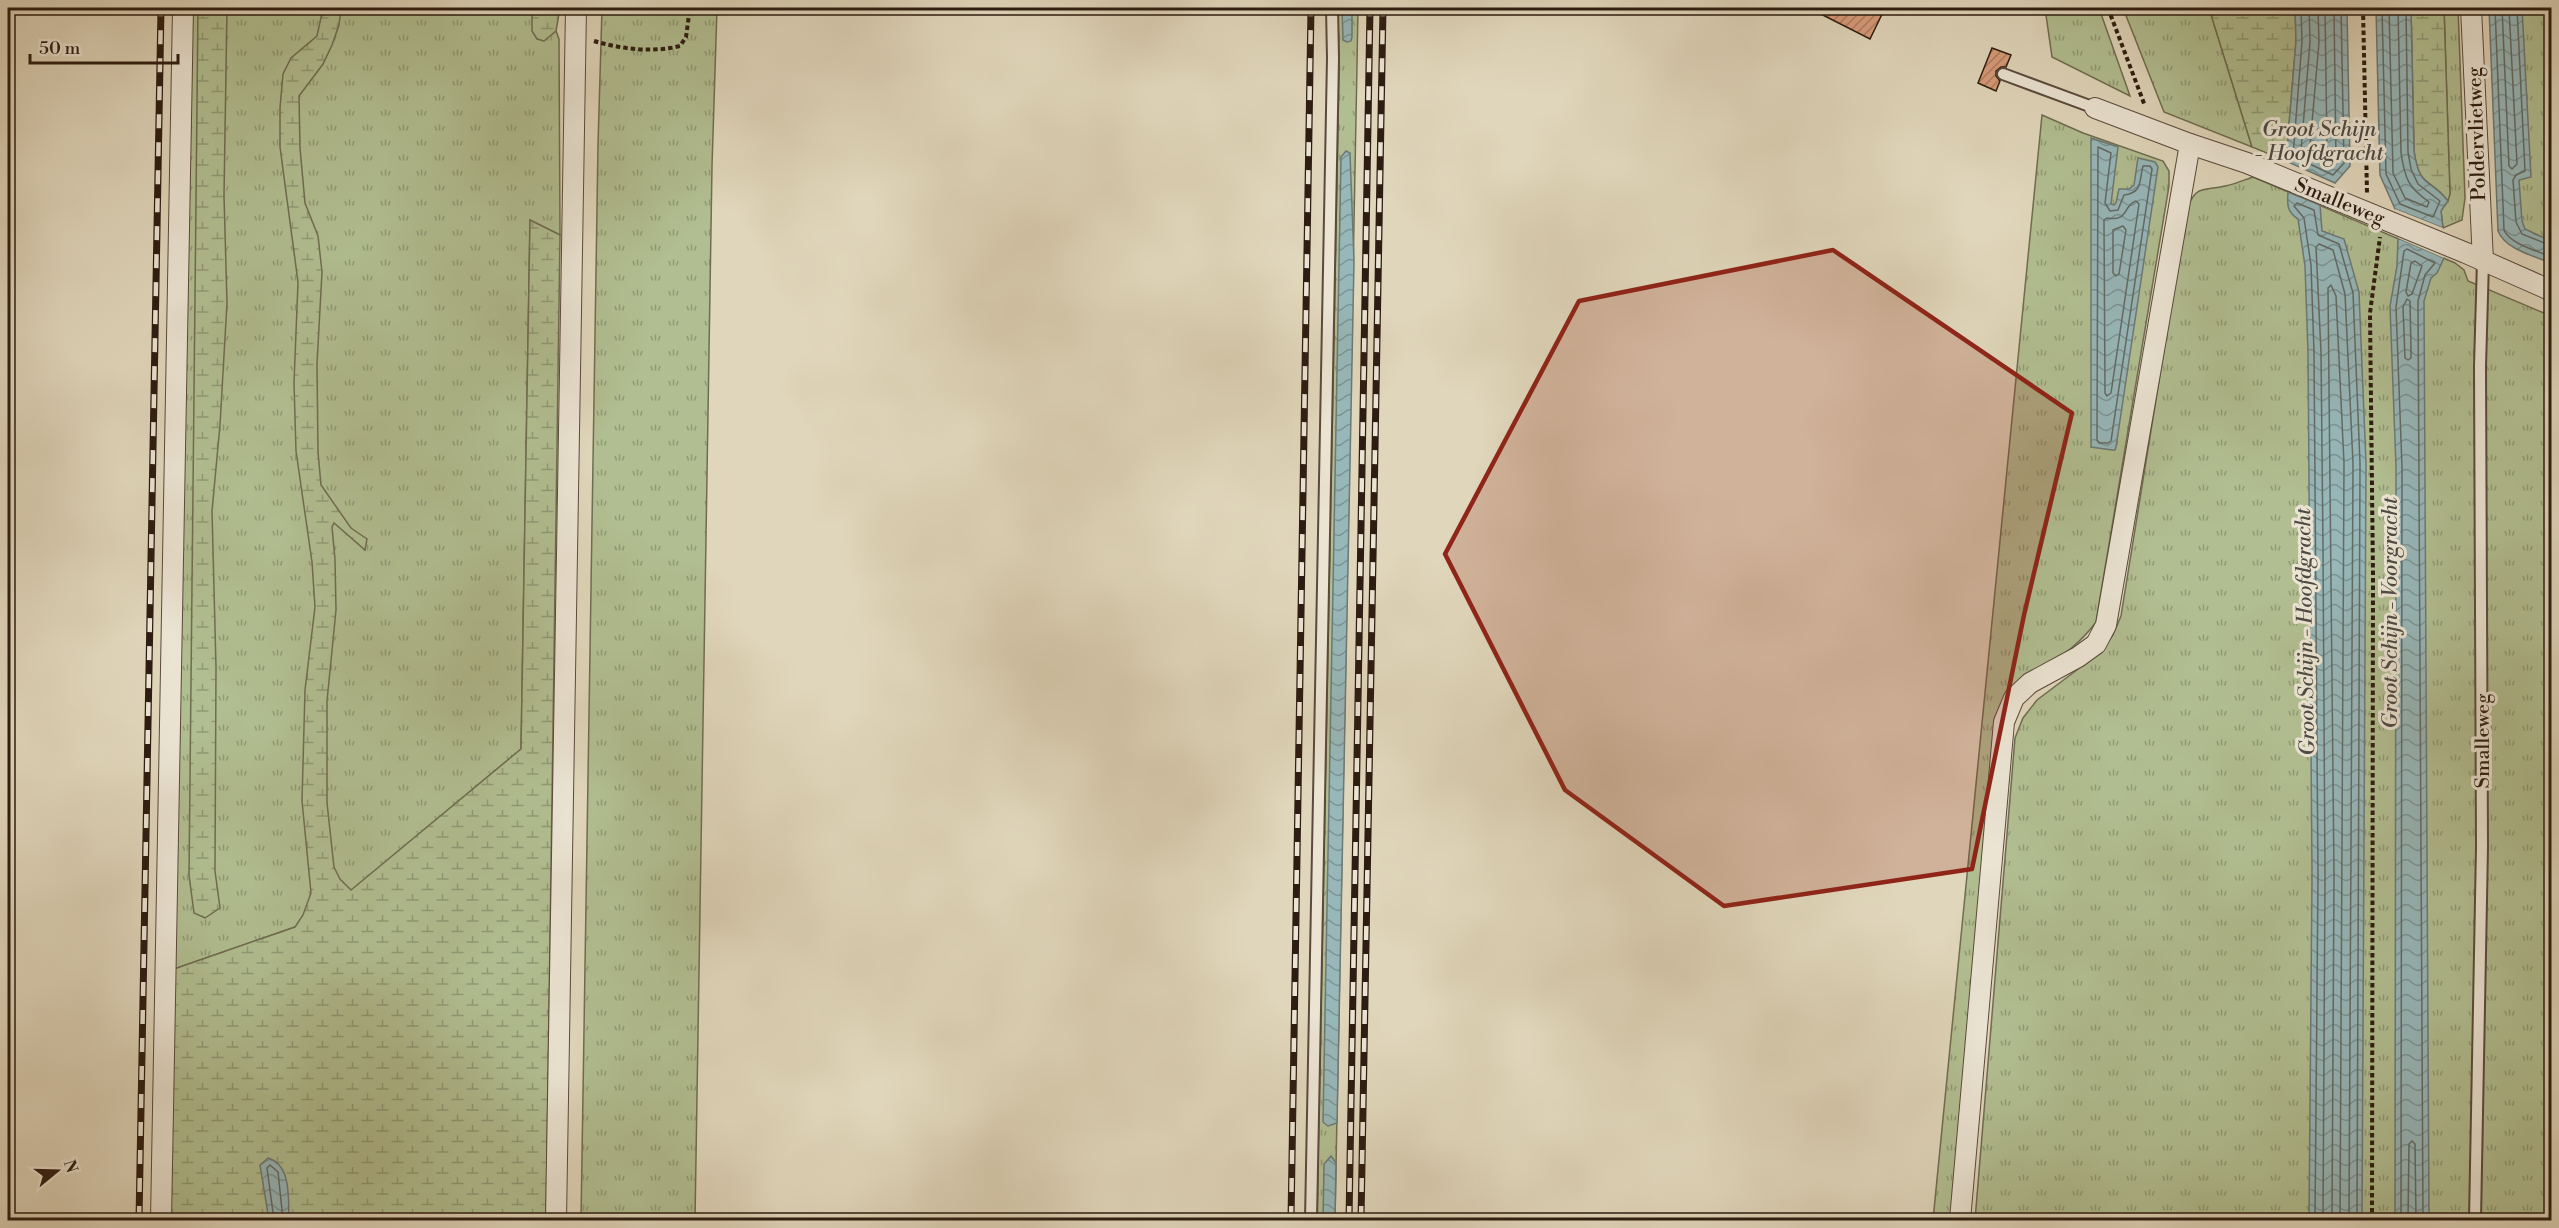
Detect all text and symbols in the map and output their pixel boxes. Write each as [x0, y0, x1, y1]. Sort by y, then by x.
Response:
scale bar [30, 27, 178, 65]
text: 50 m [39, 37, 81, 60]
street label: Poldervlietweg [2463, 66, 2492, 201]
water label: Groot Schijn - Hoofdgracht [2255, 117, 2384, 167]
street label: Smalleweg [2291, 173, 2389, 232]
water label: Groot Schijn - Voorgracht [2378, 496, 2404, 729]
water label: Groot Schijn - Hoofdgracht [2291, 507, 2321, 756]
street label: Smalleweg [2471, 693, 2496, 789]
north arrow [27, 1141, 87, 1201]
text: N [59, 1157, 82, 1176]

